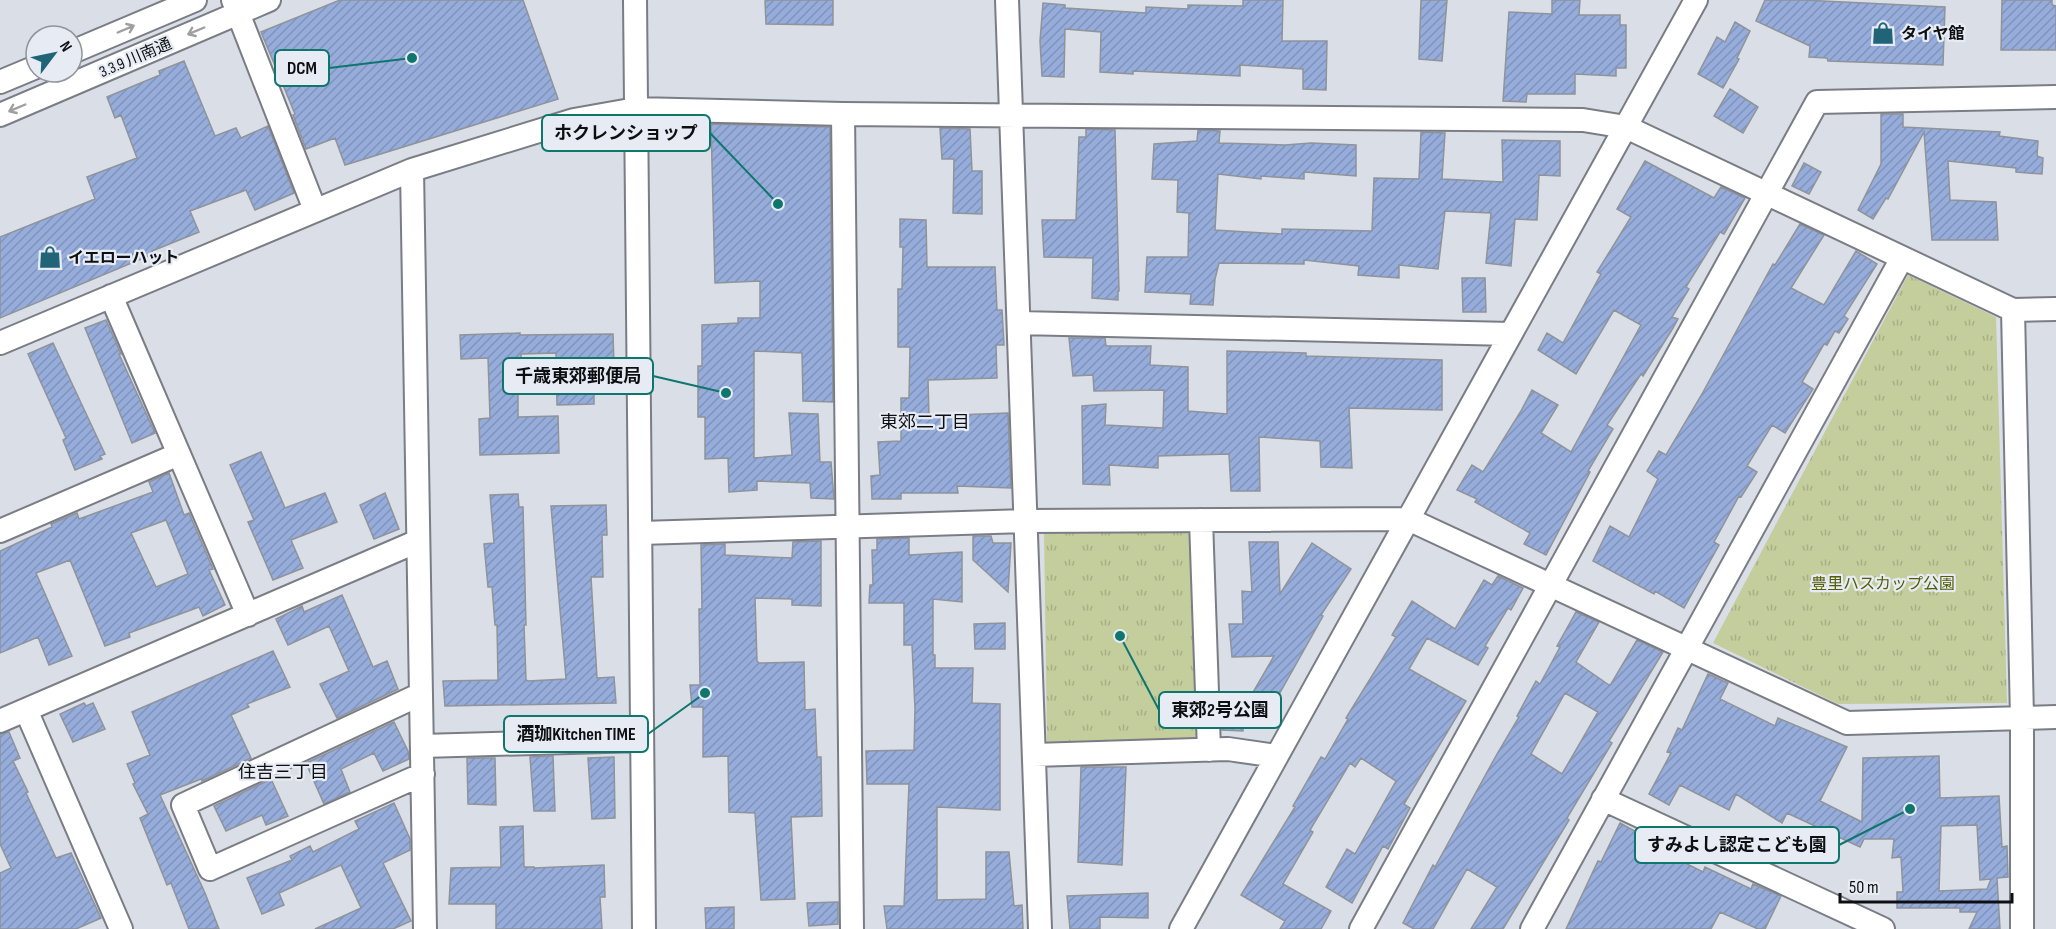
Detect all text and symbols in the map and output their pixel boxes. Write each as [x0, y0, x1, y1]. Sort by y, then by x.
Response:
shop icon: タイヤ館 [1870, 20, 1896, 46]
one-way arrow [116, 23, 135, 34]
north arrow [24, 24, 84, 84]
place label: タイヤ館 [1901, 25, 1965, 44]
one-way arrow [187, 26, 206, 37]
street label: 3.3.9 川南通 [97, 35, 175, 82]
text: N [55, 38, 76, 56]
callout: DCM [275, 50, 329, 86]
text: DCM [287, 58, 317, 79]
one-way arrow [8, 103, 26, 114]
callout: ホクレンショップ [542, 115, 710, 151]
text: ホクレンショップ [554, 123, 698, 144]
shop icon: イエローハット [37, 244, 63, 270]
place label: イエローハット [68, 249, 180, 268]
callout: 千歳東郊郵便局 [503, 358, 653, 394]
text: 千歳東郊郵便局 [515, 366, 641, 387]
district label: 東郊二丁目 [880, 412, 970, 433]
park label: 豊里ハスカップ公園 [1811, 575, 1955, 594]
callout: 東郊2号公園 [1159, 692, 1281, 728]
text: 東郊2号公園 [1171, 700, 1269, 721]
callout: 酒珈Kitchen TIME [504, 716, 648, 752]
text: 酒珈Kitchen TIME [516, 724, 636, 745]
district label: 住吉三丁目 [238, 762, 328, 783]
callout: すみよし認定こども園 [1635, 827, 1839, 863]
text: すみよし認定こども園 [1647, 835, 1827, 856]
scale bar [1840, 866, 2012, 904]
text: 50 m [1849, 877, 1879, 898]

